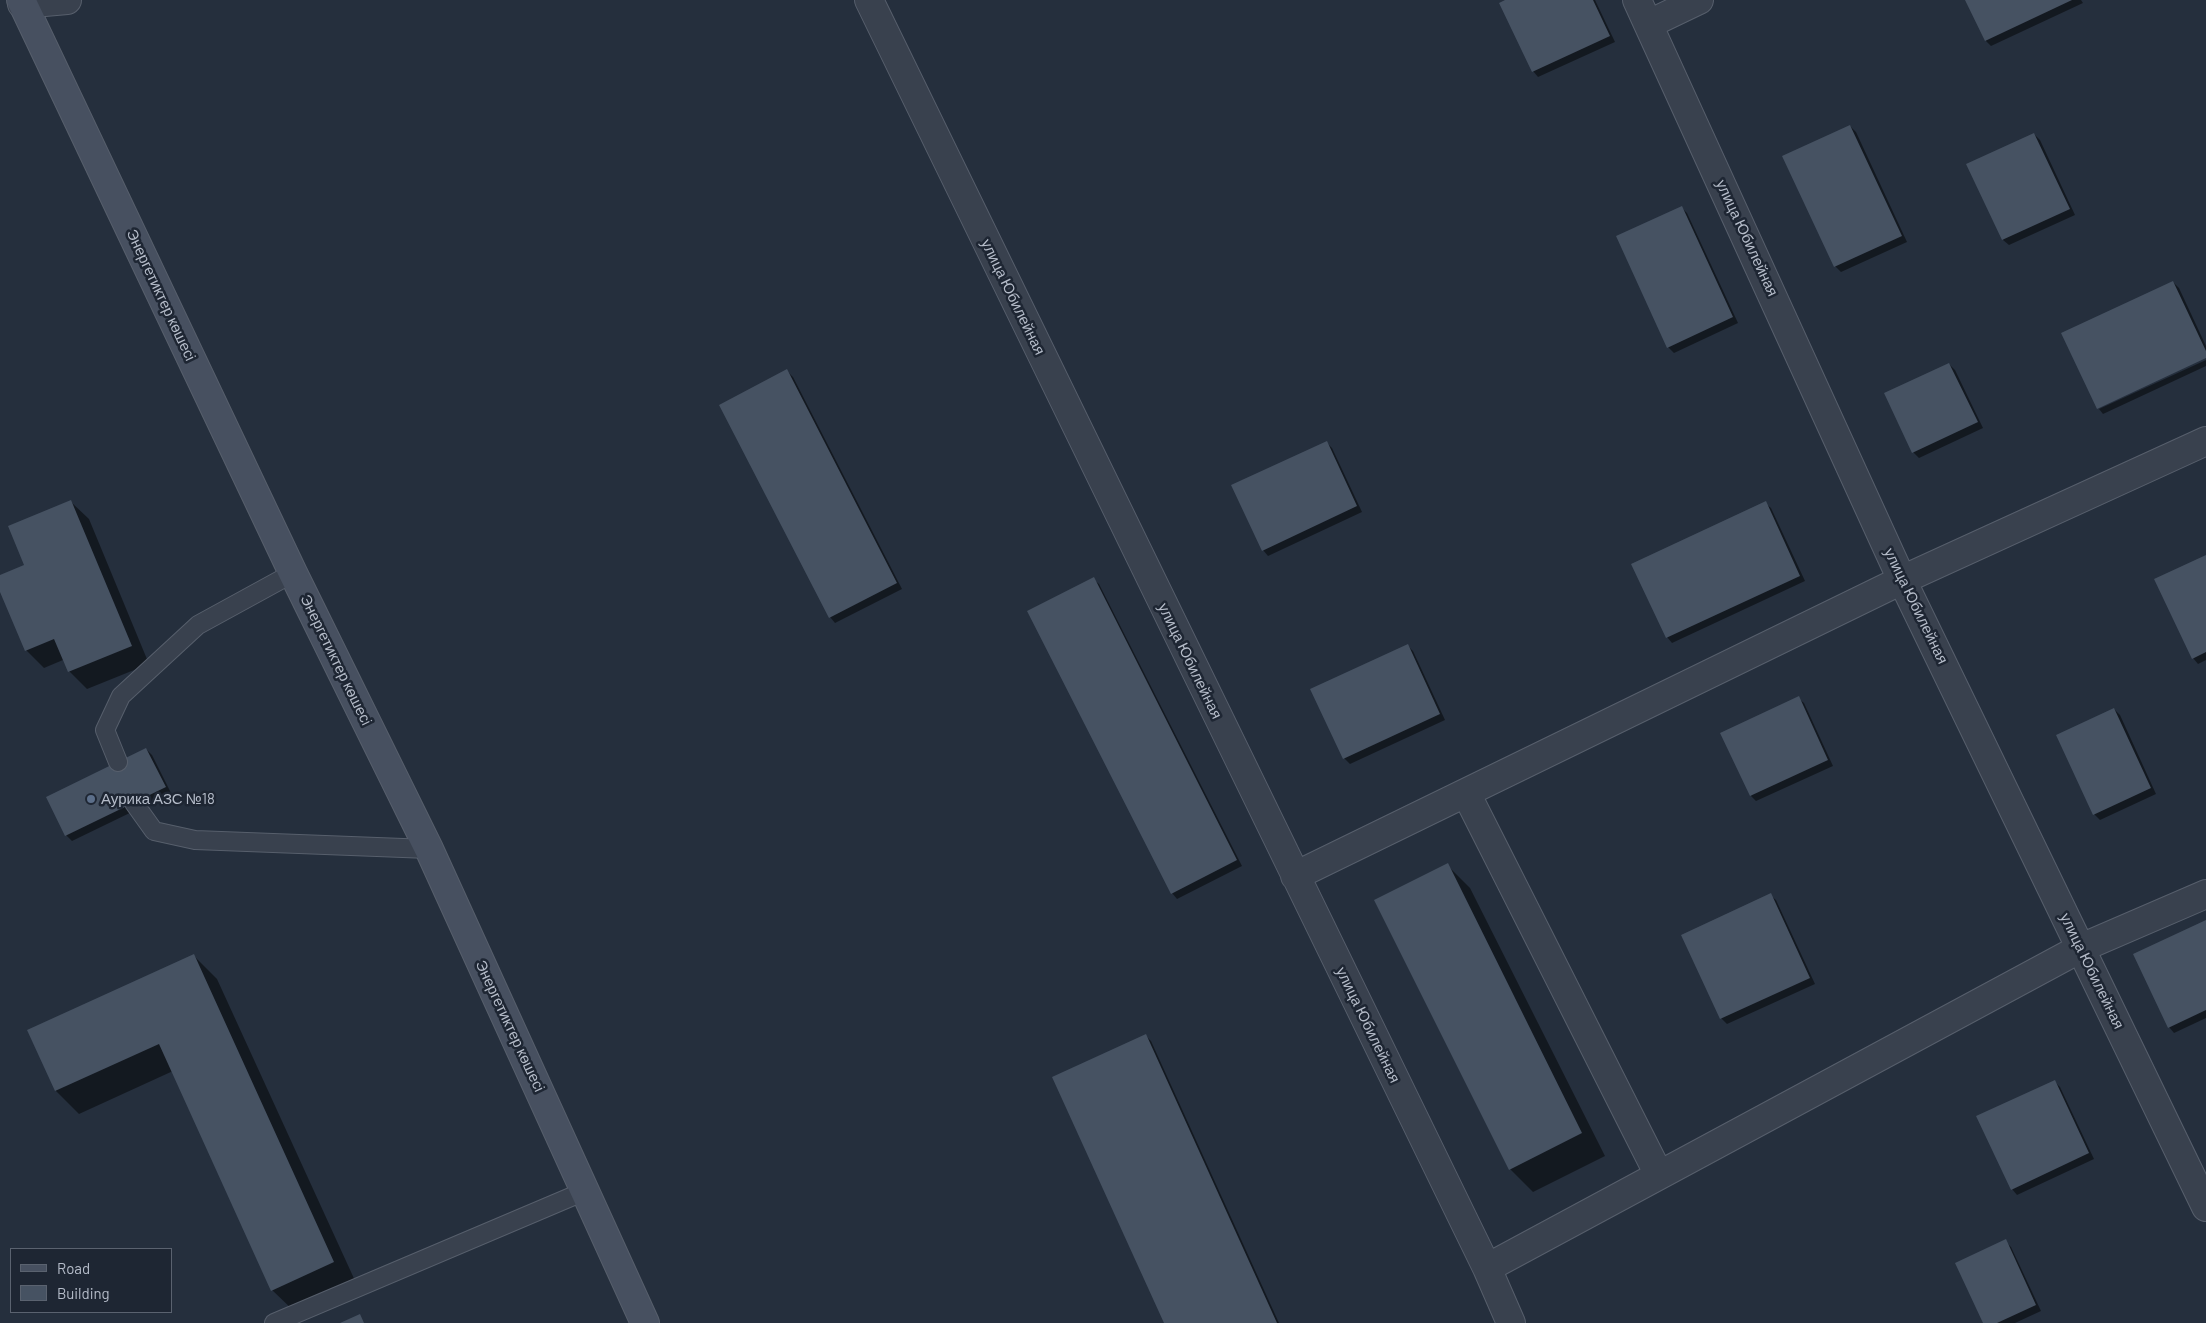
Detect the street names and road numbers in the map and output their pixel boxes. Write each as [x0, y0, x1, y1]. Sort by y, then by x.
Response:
street label: улица Юбилейная [1712, 177, 1782, 299]
street label: Энергетиктер көшесі [123, 226, 199, 364]
street label: улица Юбилейная [977, 236, 1049, 358]
street label: улица Юбилейная [1880, 545, 1952, 667]
street label: Энергетиктер көшесі [297, 592, 375, 728]
street label: улица Юбилейная [1154, 600, 1226, 722]
street label: улица Юбилейная [2056, 910, 2128, 1032]
street label: Энергетиктер көшесі [472, 957, 548, 1095]
street label: улица Юбилейная [1332, 964, 1404, 1086]

